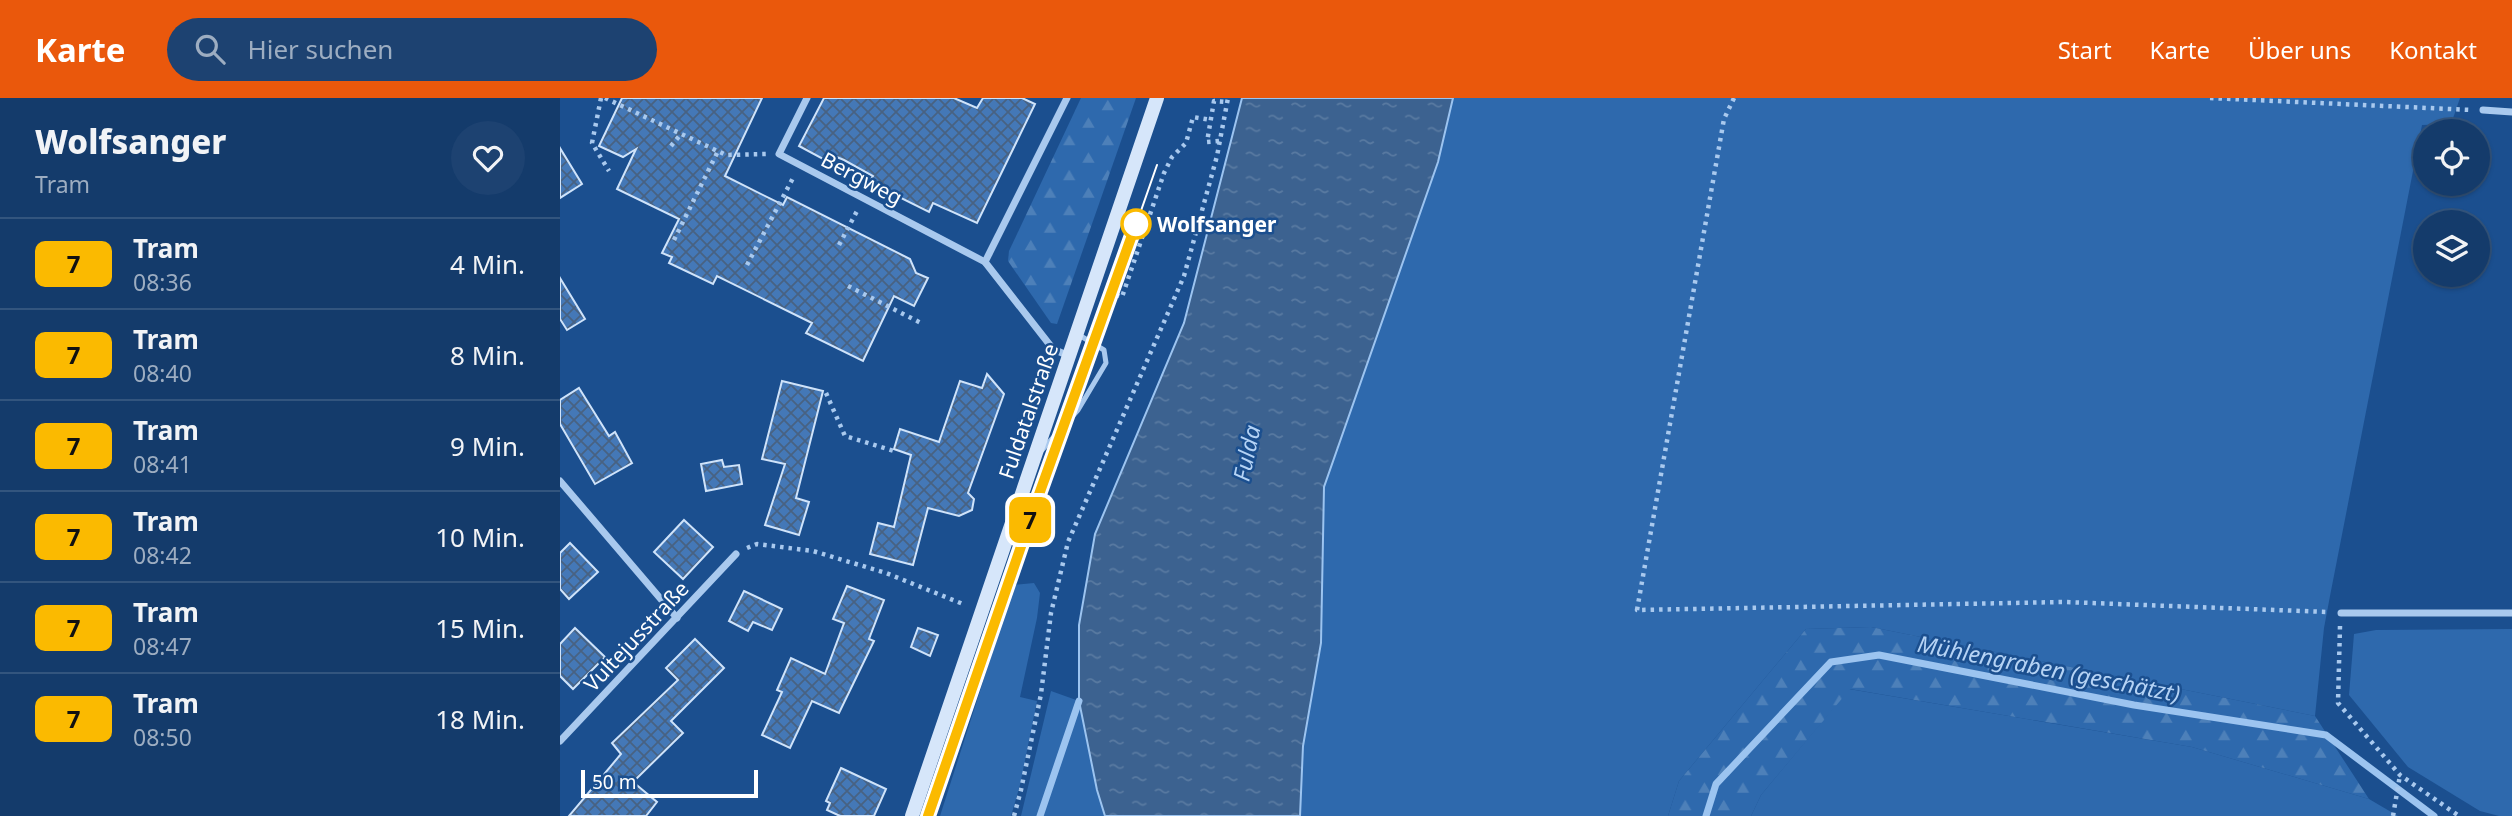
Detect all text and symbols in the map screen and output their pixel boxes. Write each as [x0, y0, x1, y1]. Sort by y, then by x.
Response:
search box [167, 18, 657, 81]
text: Karte [35, 27, 125, 72]
icon: search [191, 30, 229, 68]
text: Hier suchen [247, 31, 393, 67]
text: Start [2058, 33, 2112, 66]
text: Karte [2150, 33, 2210, 66]
text: Über uns [2248, 33, 2351, 66]
text: Kontakt [2389, 33, 2477, 66]
text: Wolfsanger [35, 119, 226, 164]
map controls [2413, 119, 2490, 287]
button: locate [2413, 119, 2490, 196]
button: heart [451, 121, 525, 195]
street label: Bergweg [817, 145, 907, 211]
text: Tram [35, 168, 90, 200]
marker: Wolfsanger [1121, 209, 1151, 239]
place label: Wolfsanger [1157, 210, 1277, 238]
button: layers [2413, 210, 2490, 287]
text: Tram [133, 230, 199, 266]
text: 4 Min. [450, 246, 525, 282]
text: 7 [67, 247, 80, 280]
text: 08:36 [133, 266, 192, 298]
text: Tram [133, 321, 199, 357]
text: 8 Min. [450, 337, 525, 373]
text: 7 [67, 338, 80, 371]
street label: Fuldatalstraße [992, 340, 1064, 482]
text: 08:40 [133, 357, 192, 389]
text: Tram [133, 412, 199, 448]
water label: Fulda [1224, 422, 1268, 484]
text: 9 Min. [450, 428, 525, 464]
text: 7 [67, 429, 80, 462]
text: 08:41 [133, 448, 192, 480]
line badge: 7 [1007, 497, 1053, 543]
text: Tram [133, 503, 199, 539]
text: 7 [1023, 503, 1037, 536]
text: 10 Min. [435, 519, 525, 555]
text: 7 [67, 520, 80, 553]
text: 08:42 [133, 539, 192, 571]
street label: Vultejusstraße [578, 575, 694, 697]
text: Tram [133, 594, 199, 630]
text: 15 Min. [435, 610, 525, 646]
text: 7 [67, 611, 80, 644]
water label: Mühlengraben (geschätzt) [1915, 627, 2183, 709]
text: 08:47 [133, 630, 192, 662]
text: Tram [133, 685, 199, 721]
text: 18 Min. [435, 701, 525, 737]
text: 7 [67, 702, 80, 735]
text: 08:50 [133, 721, 192, 753]
scale bar [581, 767, 758, 799]
text: 50 m [592, 769, 636, 795]

